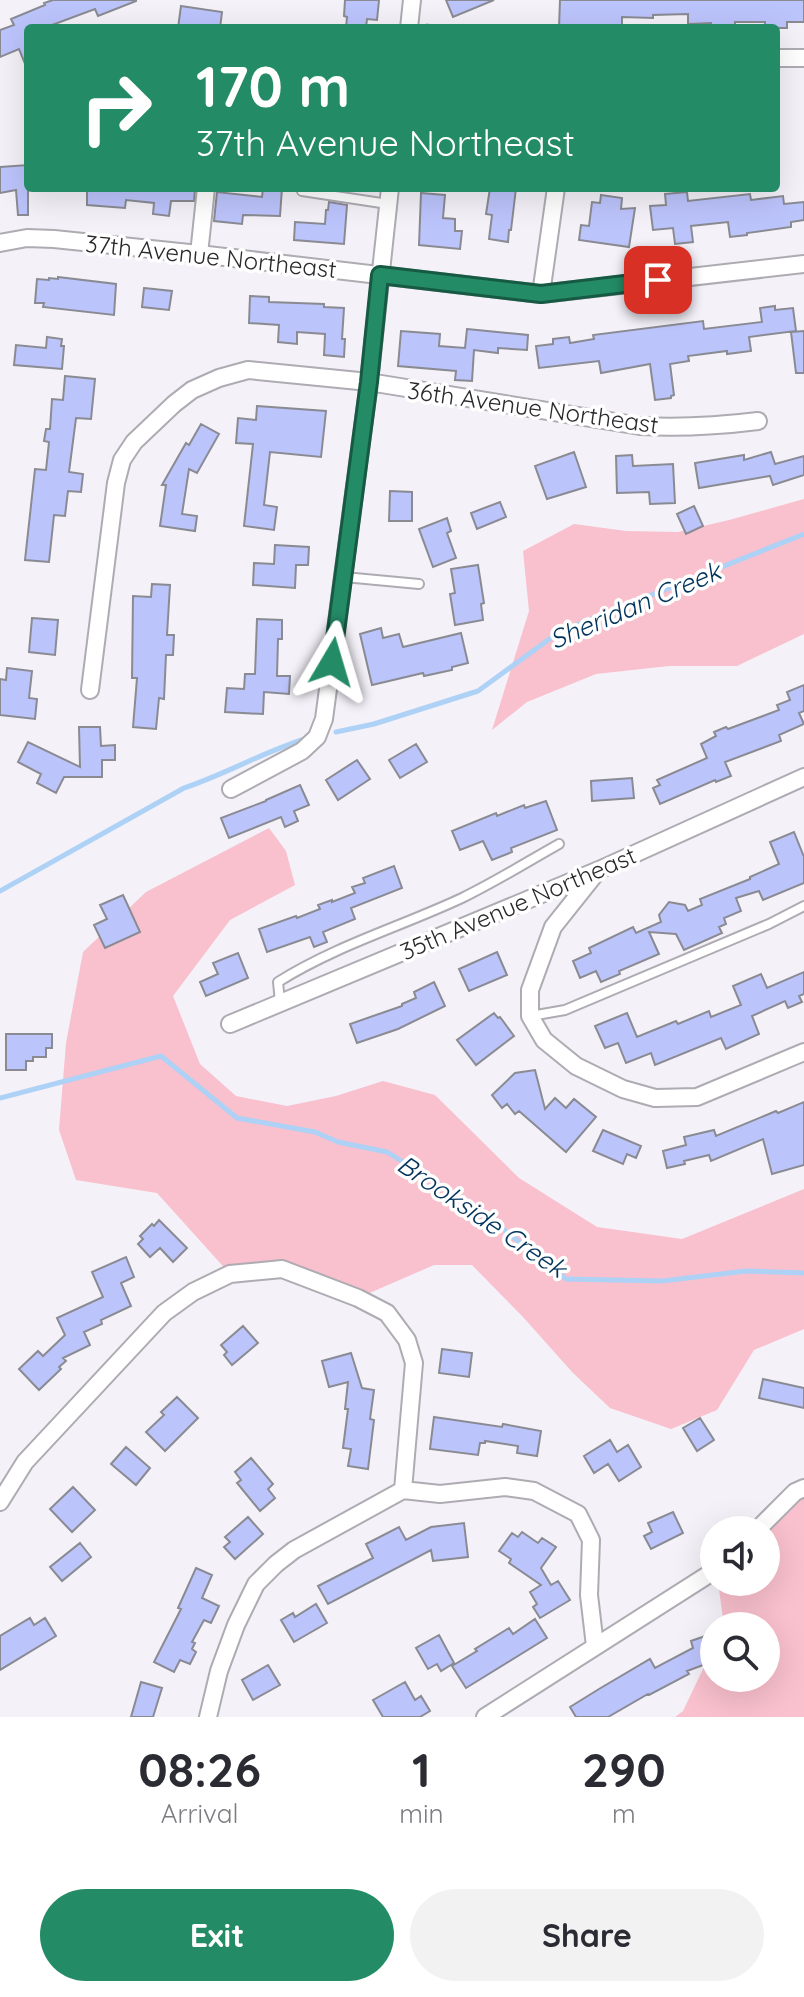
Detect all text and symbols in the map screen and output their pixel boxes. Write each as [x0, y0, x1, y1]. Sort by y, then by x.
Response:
text: 170 m [196, 51, 350, 121]
icon: right [64, 56, 168, 160]
text: 37th Avenue Northeast [196, 120, 575, 165]
street label: 37th Avenue Northeast [84, 228, 338, 284]
pin [624, 246, 692, 314]
icon: arrive [636, 258, 680, 302]
street label: 36th Avenue Northeast [406, 375, 660, 439]
water label: Sheridan Creek [544, 553, 728, 656]
position arrow [290, 620, 374, 704]
street label: 35th Avenue Northeast [396, 840, 640, 966]
water label: Brookside Creek [391, 1147, 574, 1286]
map controls [700, 1516, 780, 1692]
button: sound [700, 1516, 780, 1596]
button: search [700, 1612, 780, 1692]
text: 08:26 [138, 1739, 261, 1799]
text: 1 [412, 1739, 431, 1799]
text: 290 [582, 1739, 666, 1799]
text: Arrival [161, 1797, 239, 1830]
text: min [399, 1797, 444, 1830]
text: m [612, 1797, 636, 1830]
button: Exit [40, 1889, 394, 1981]
button: Share [410, 1889, 764, 1981]

